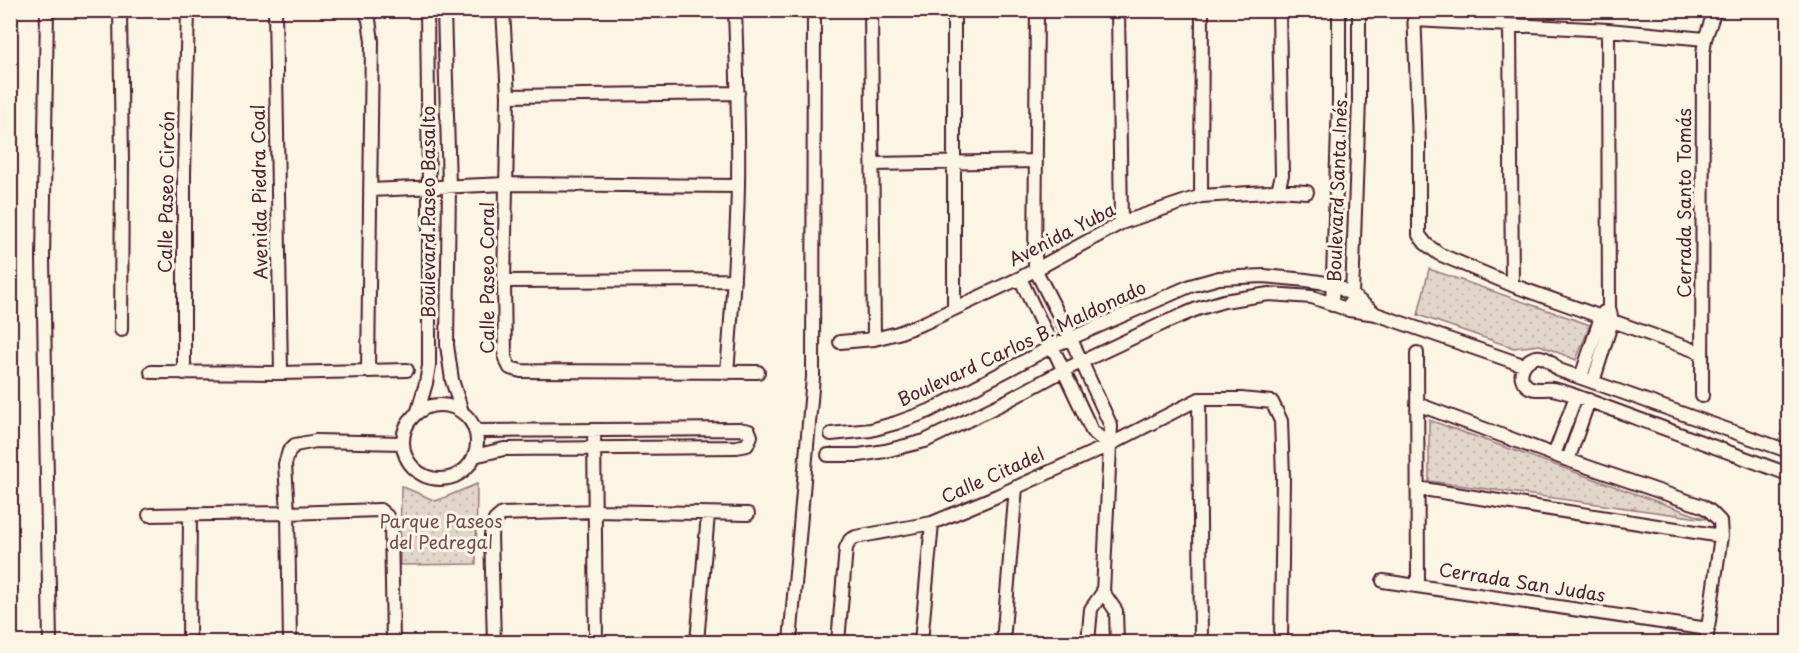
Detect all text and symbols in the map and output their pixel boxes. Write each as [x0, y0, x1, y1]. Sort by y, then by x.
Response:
street label: Boulevard Santa Inés [1320, 99, 1353, 283]
street label: Avenida Piedra Coal [243, 104, 274, 280]
street label: Boulevard Paseo Basalto [414, 106, 441, 318]
street label: Cerrada Santo Tomás [1670, 108, 1697, 298]
street label: Calle Paseo Circón [151, 111, 180, 273]
street label: Avenida Yuba [1003, 195, 1119, 272]
street label: Calle Paseo Coral [473, 202, 500, 354]
street label: Boulevard Carlos B. Maldonado [893, 273, 1150, 412]
street label: Calle Citadel [937, 440, 1048, 509]
park label: Parque Paseos del Pedregal [380, 507, 502, 555]
street label: Cerrada San Judas [1437, 555, 1607, 608]

